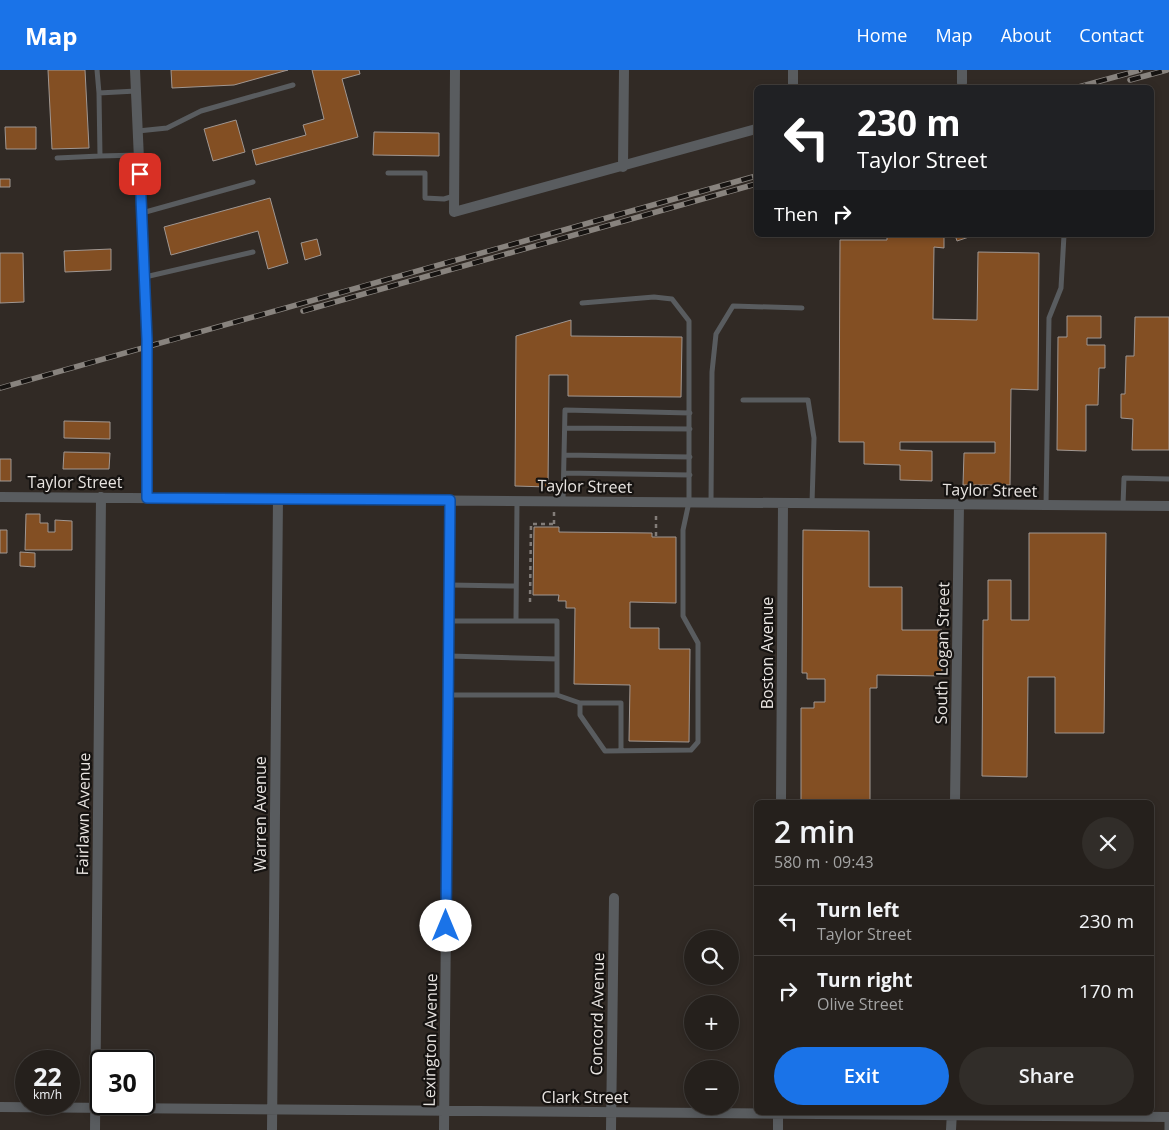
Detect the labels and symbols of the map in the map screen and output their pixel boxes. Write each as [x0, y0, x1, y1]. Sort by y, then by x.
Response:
pin [119, 153, 161, 195]
street label: Taylor Street [28, 471, 123, 493]
street label: Taylor Street [537, 474, 633, 498]
street label: Taylor Street [942, 478, 1038, 502]
street label: South Logan Street [930, 581, 954, 724]
street label: Boston Avenue [756, 597, 778, 709]
street label: Fairlawn Avenue [71, 752, 95, 876]
street label: Warren Avenue [249, 756, 271, 872]
position arrow [419, 899, 471, 951]
street label: Concord Avenue [585, 952, 609, 1076]
street label: Lexington Avenue [418, 973, 442, 1107]
speed limit sign: 30 [90, 1050, 155, 1115]
street label: Clark Street [542, 1086, 629, 1108]

